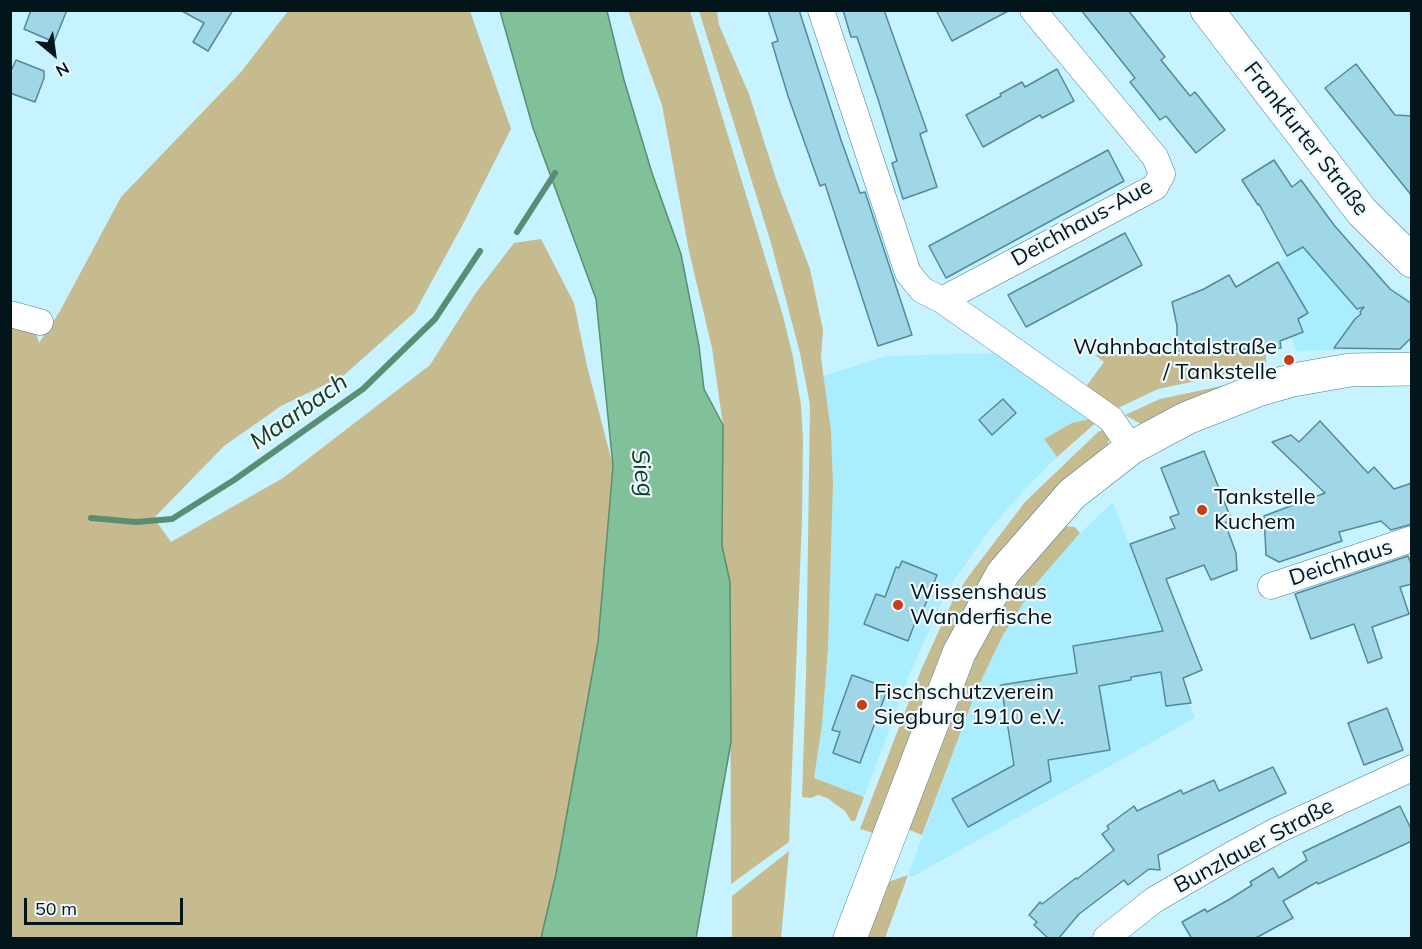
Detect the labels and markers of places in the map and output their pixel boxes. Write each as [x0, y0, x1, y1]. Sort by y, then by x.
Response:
place label: Wahnbachtalstraße / Tankstelle [1073, 334, 1277, 386]
marker: Wahnbachtalstraße / Tankstelle [1282, 353, 1296, 367]
place label: Tankstelle Kuchem [1214, 484, 1316, 536]
marker: Tankstelle Kuchem [1195, 503, 1209, 517]
place label: Wissenshaus Wanderfische [910, 579, 1052, 630]
marker: Wissenshaus Wanderfische [891, 598, 905, 612]
place label: Fischschutzverein Siegburg 1910 e.V. [874, 679, 1065, 730]
marker: Fischschutzverein Siegburg 1910 e.V. [855, 698, 869, 712]

